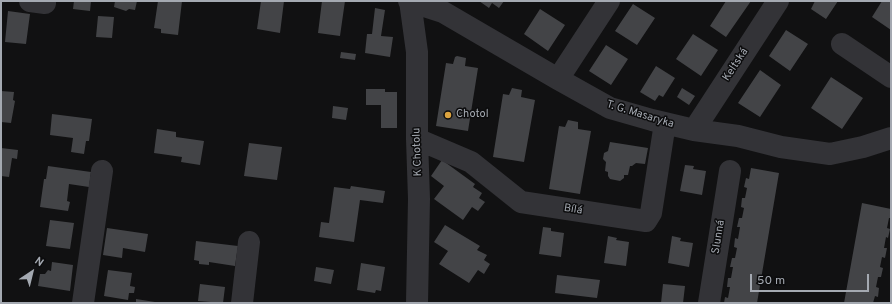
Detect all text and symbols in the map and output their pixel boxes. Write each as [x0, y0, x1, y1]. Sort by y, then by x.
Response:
street label: Keltská [720, 46, 752, 84]
street label: T. G. Masaryka [605, 98, 675, 132]
place label: Chotol [456, 108, 489, 122]
marker: Chotol [443, 110, 453, 120]
street label: K Chotolu [411, 127, 425, 177]
street label: Bílá [563, 202, 583, 218]
street label: Slunná [710, 219, 728, 255]
north arrow [12, 252, 52, 292]
text: N [32, 254, 46, 270]
scale bar [752, 266, 871, 292]
text: 50 m [757, 273, 785, 289]

